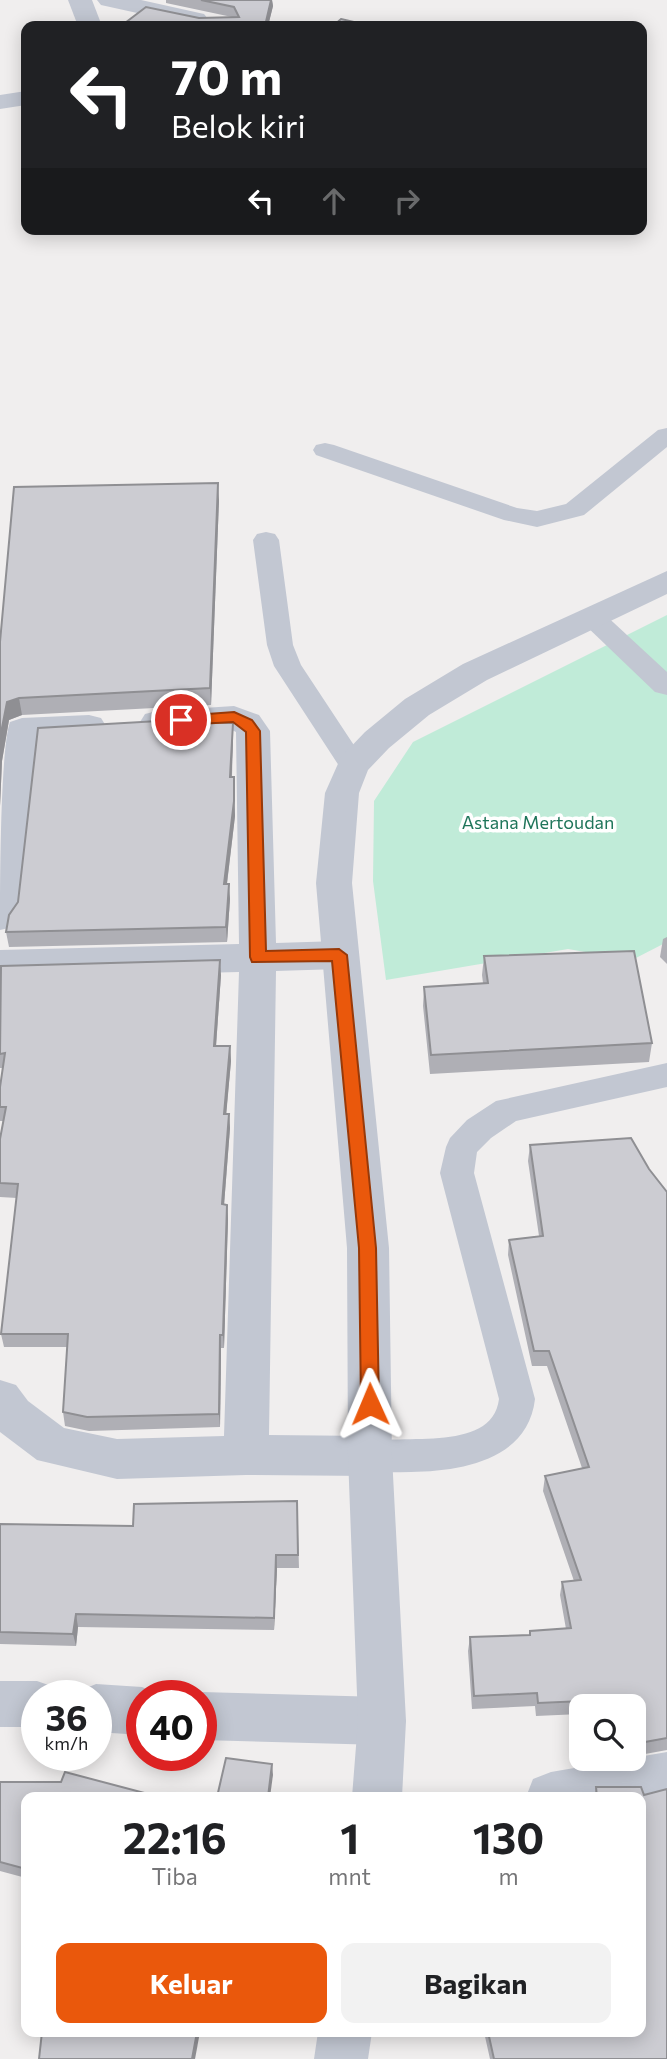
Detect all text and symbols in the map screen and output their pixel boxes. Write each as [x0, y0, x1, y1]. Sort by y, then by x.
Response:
text: 70 m [171, 45, 282, 105]
icon: left [56, 49, 147, 140]
text: Belok kiri [171, 105, 306, 145]
icon: left [242, 182, 280, 220]
icon: ahead [315, 182, 353, 220]
icon: right [388, 182, 426, 220]
pin [151, 690, 211, 750]
icon: arrive [162, 701, 200, 739]
park label: Astana Mertoudan [462, 811, 614, 833]
position arrow [333, 1367, 407, 1441]
speed limit sign: 40 [126, 1680, 217, 1771]
map controls [569, 1694, 646, 1771]
button: search [569, 1694, 646, 1771]
text: 36 [46, 1695, 87, 1738]
text: km/h [45, 1732, 88, 1754]
text: 22:16 [123, 1811, 227, 1863]
text: 1 [340, 1811, 359, 1863]
text: 130 [473, 1811, 544, 1863]
text: Tiba [152, 1862, 198, 1890]
text: mnt [328, 1862, 371, 1890]
text: m [498, 1862, 519, 1890]
button: Keluar [56, 1943, 327, 2023]
button: Bagikan [341, 1943, 611, 2023]

